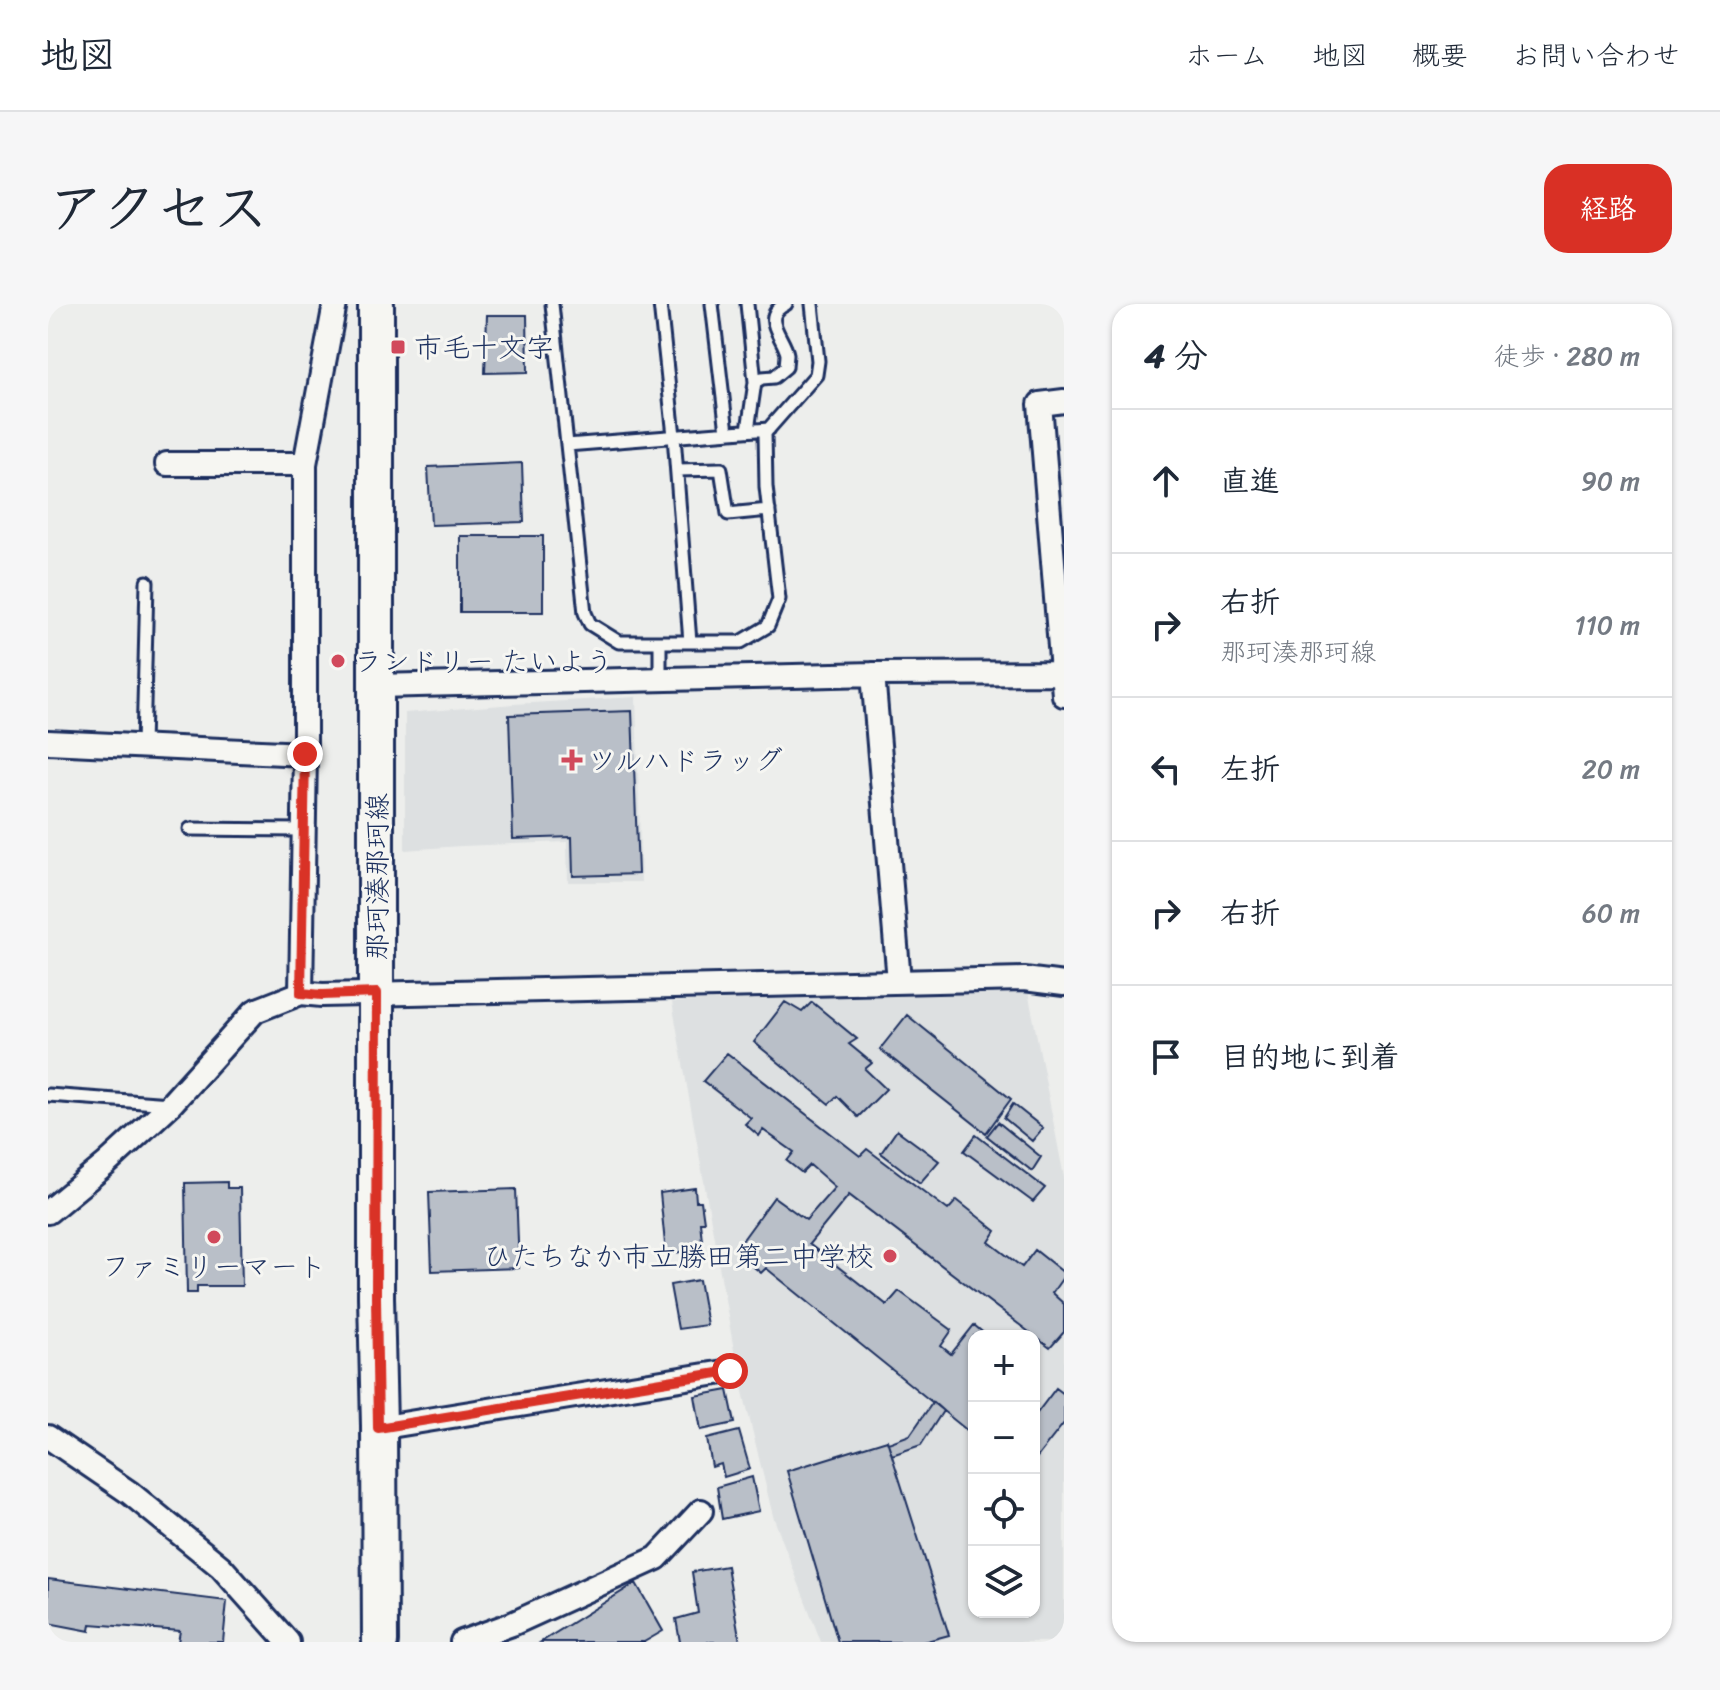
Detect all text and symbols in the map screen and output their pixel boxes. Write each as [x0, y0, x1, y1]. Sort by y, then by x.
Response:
text: 地図 [40, 22, 116, 89]
text: ホーム [1185, 31, 1268, 80]
text: 地図 [1312, 31, 1368, 80]
text: 概要 [1412, 31, 1468, 80]
text: お問い合わせ [1512, 31, 1680, 80]
text: アクセス [48, 159, 269, 258]
button: 経路 [1544, 164, 1672, 253]
place label: 市毛十文字 [414, 323, 554, 372]
text: 4 分 [1144, 326, 1208, 386]
text: 徒歩 · 280 m [1494, 333, 1640, 379]
marker: 市毛十文字 [389, 338, 407, 356]
text: 直進 [1220, 454, 1280, 508]
text: 90 m [1581, 458, 1640, 504]
icon: ahead [1144, 459, 1188, 503]
text: 右折 [1220, 575, 1280, 629]
text: 110 m [1575, 602, 1640, 648]
icon: right [1144, 603, 1188, 647]
text: 那珂湊那珂線 [1220, 629, 1376, 675]
place label: ランドリー たいよう [354, 637, 613, 686]
marker: ランドリー たいよう [329, 652, 347, 670]
route end [287, 736, 323, 772]
place label: ツルハドラッグ [588, 736, 783, 785]
text: 左折 [1220, 742, 1280, 796]
text: 20 m [1582, 746, 1640, 792]
icon: left [1144, 747, 1188, 791]
marker: ツルハドラッグ [563, 751, 581, 769]
street label: 那珂湊那珂線 [353, 793, 402, 961]
text: 右折 [1220, 886, 1280, 940]
text: 60 m [1582, 890, 1640, 936]
icon: right [1144, 891, 1188, 935]
text: 目的地に到着 [1220, 1030, 1400, 1084]
icon: arrive [1144, 1035, 1188, 1079]
marker: ファミリーマート [205, 1228, 223, 1246]
place label: ひたちなか市立勝田第二中学校 [483, 1232, 874, 1281]
place label: ファミリーマート [102, 1242, 326, 1291]
marker: ひたちなか市立勝田第二中学校 [881, 1247, 899, 1265]
map controls [968, 1330, 1040, 1618]
button: + [968, 1330, 1040, 1402]
route start [712, 1353, 748, 1389]
button: − [968, 1402, 1040, 1474]
button: locate [968, 1474, 1040, 1546]
button: layers [968, 1546, 1040, 1618]

